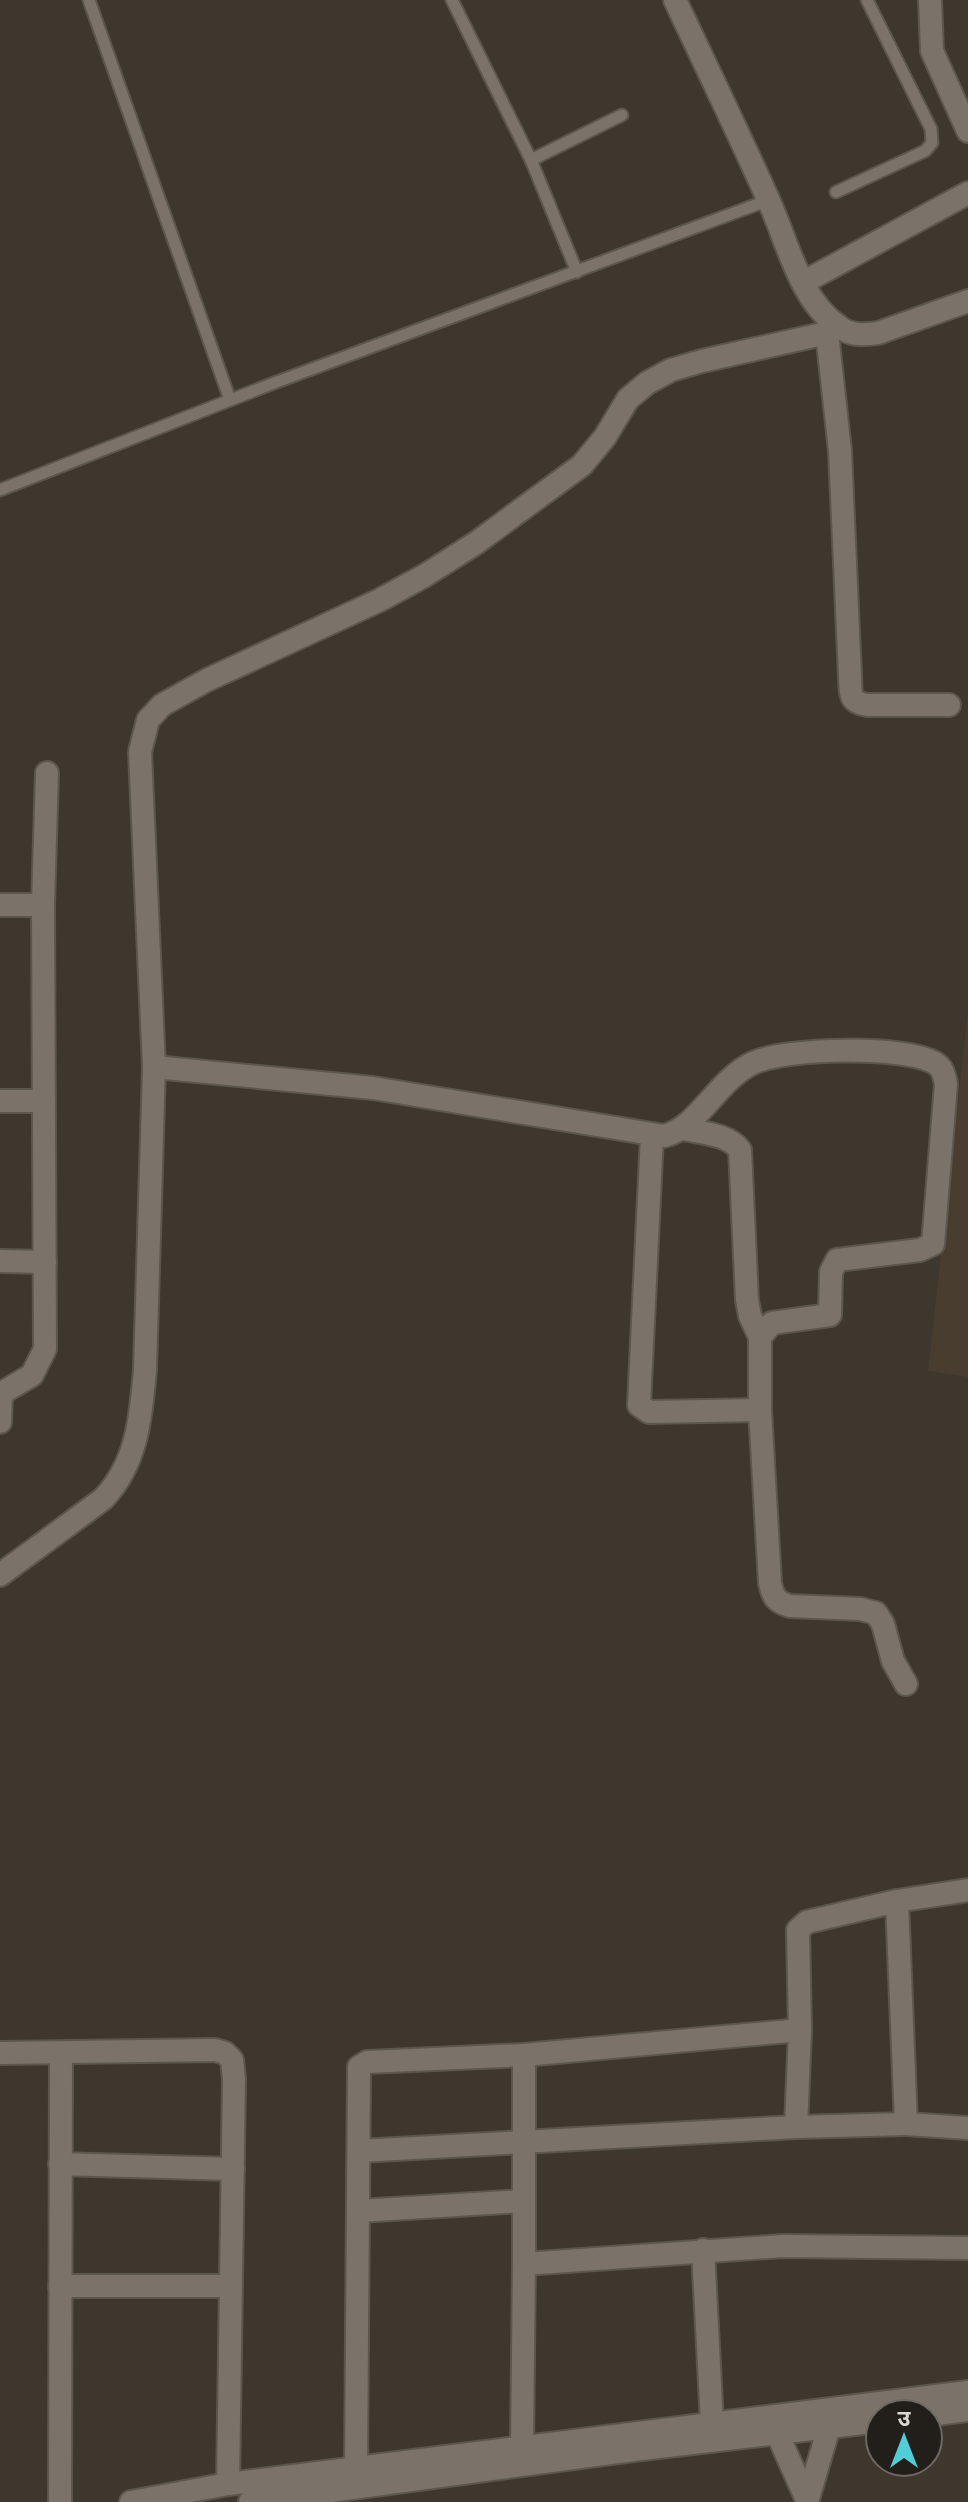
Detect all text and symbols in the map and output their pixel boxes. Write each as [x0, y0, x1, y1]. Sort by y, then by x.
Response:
north arrow [864, 2398, 944, 2478]
text: उ [898, 2404, 912, 2433]

